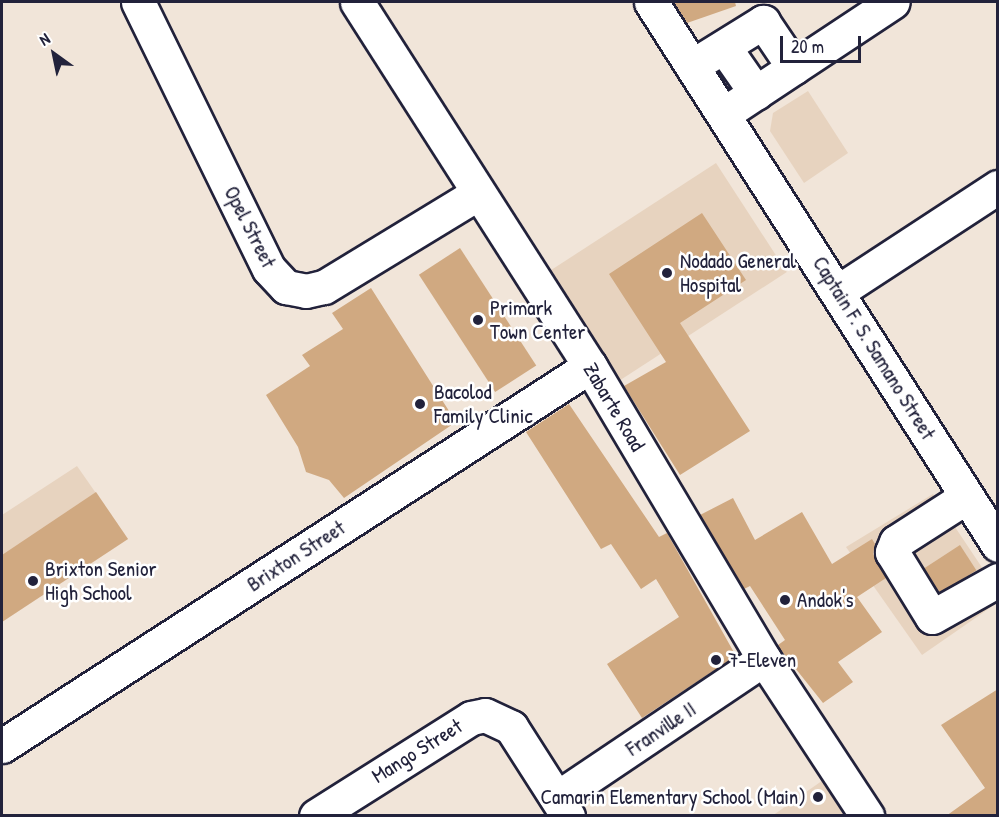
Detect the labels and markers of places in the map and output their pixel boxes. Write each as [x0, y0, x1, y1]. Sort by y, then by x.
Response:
place label: Nodado General Hospital [680, 248, 796, 298]
marker: Nodado General Hospital [658, 264, 676, 282]
place label: Primark Town Center [490, 295, 585, 345]
marker: Primark Town Center [471, 313, 485, 327]
place label: Bacolod Family Clinic [434, 379, 533, 429]
marker: Bacolod Family Clinic [411, 395, 429, 413]
place label: Brixton Senior High School [45, 556, 157, 606]
marker: Brixton Senior High School [26, 574, 40, 588]
place label: Andok's [797, 587, 854, 613]
marker: Andok's [778, 593, 792, 607]
place label: 7-Eleven [728, 647, 796, 673]
marker: 7-Eleven [709, 653, 723, 667]
place label: Camarin Elementary School (Main) [540, 784, 806, 810]
marker: Camarin Elementary School (Main) [811, 790, 825, 804]

